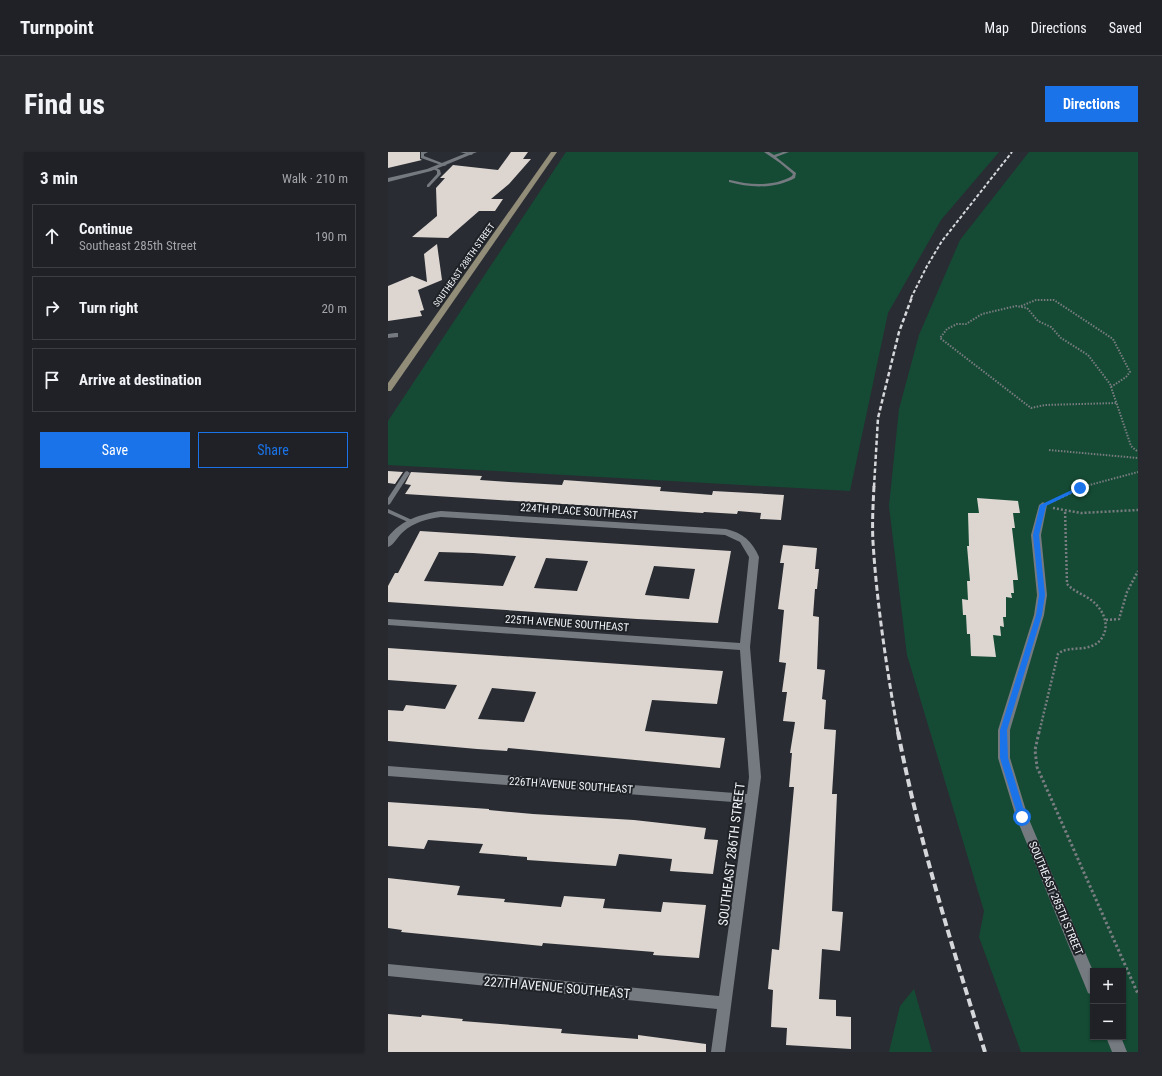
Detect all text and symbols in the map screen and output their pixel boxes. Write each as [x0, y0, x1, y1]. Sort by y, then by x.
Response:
text: Turnpoint [20, 16, 94, 39]
text: Map [985, 20, 1009, 36]
text: Directions [1031, 20, 1087, 36]
text: Saved [1109, 20, 1142, 36]
button: Directions [1045, 86, 1138, 122]
text: Find us [24, 88, 105, 121]
text: 3 min [40, 168, 78, 188]
text: Walk · 210 m [282, 171, 348, 186]
text: Continue [79, 220, 133, 238]
street label: SOUTHEAST 288TH STREET [431, 221, 497, 309]
icon: ahead [41, 225, 63, 247]
text: 190 m [315, 229, 347, 244]
text: Southeast 285th Street [79, 238, 197, 253]
icon: right [41, 297, 63, 319]
text: Turn right [79, 299, 138, 317]
text: 20 m [321, 301, 347, 316]
icon: arrive [41, 369, 63, 391]
text: Arrive at destination [79, 371, 202, 389]
button: Save [40, 432, 190, 468]
button: Share [198, 432, 348, 468]
route end [1071, 479, 1089, 497]
street label: 224TH PLACE SOUTHEAST [520, 501, 638, 522]
street label: 225TH AVENUE SOUTHEAST [505, 613, 630, 634]
street label: 226TH AVENUE SOUTHEAST [509, 775, 634, 796]
street label: SOUTHEAST 286TH STREET [715, 781, 748, 927]
route start [1013, 808, 1031, 826]
street label: SOUTHEAST 285TH STREET [1026, 840, 1085, 957]
map controls [1090, 968, 1126, 1040]
button: + [1090, 968, 1126, 1004]
street label: 227TH AVENUE SOUTHEAST [483, 974, 631, 1001]
button: − [1090, 1004, 1126, 1040]

